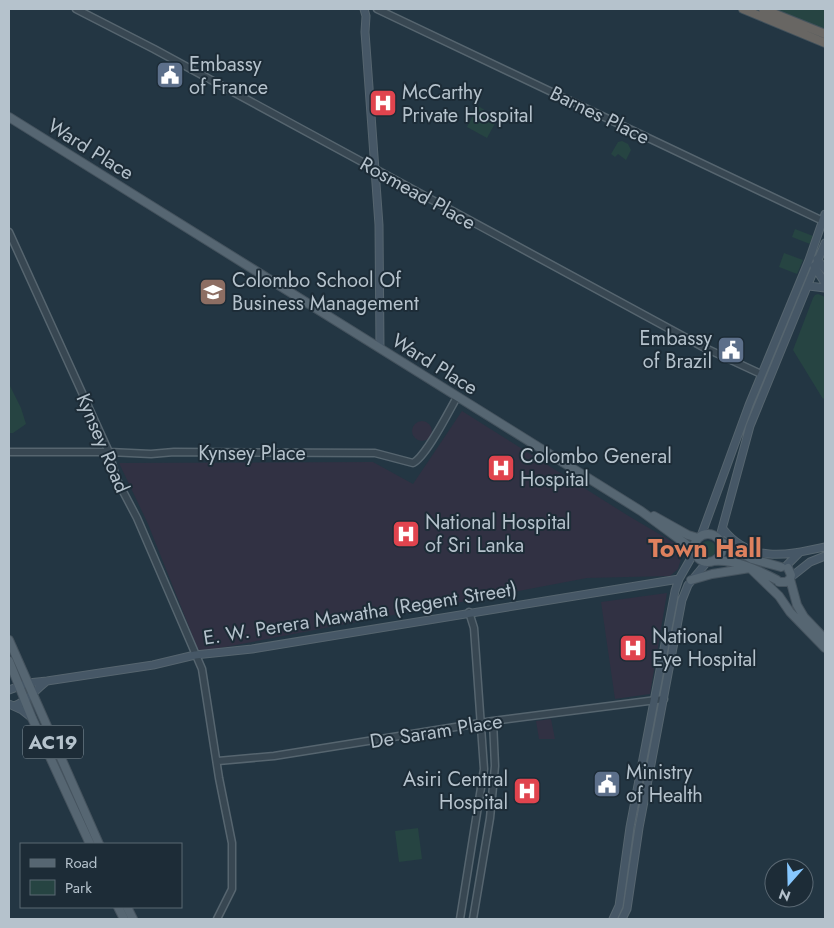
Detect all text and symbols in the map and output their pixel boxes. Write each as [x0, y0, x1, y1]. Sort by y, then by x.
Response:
place label: Embassy of France [189, 50, 268, 102]
public building icon: Embassy of France [155, 60, 185, 90]
place label: McCarthy Private Hospital [402, 78, 533, 130]
street label: Barnes Place [545, 79, 654, 152]
hospital icon: McCarthy Private Hospital [368, 88, 398, 118]
street label: Ward Place [42, 111, 139, 187]
street label: Rosmead Place [355, 150, 481, 237]
place label: Colombo School Of Business Management [232, 266, 419, 318]
school or university icon: Colombo School Of Business Management [198, 277, 228, 307]
place label: Embassy of Brazil [640, 324, 712, 376]
street label: Ward Place [386, 326, 483, 402]
public building icon: Embassy of Brazil [716, 335, 746, 365]
street label: Kynsey Road [69, 389, 137, 497]
street label: Kynsey Place [198, 439, 306, 468]
place label: Colombo General Hospital [520, 442, 672, 494]
hospital icon: Colombo General Hospital [486, 453, 516, 483]
place label: National Hospital of Sri Lanka [425, 508, 571, 560]
hospital icon: National Hospital of Sri Lanka [391, 519, 421, 549]
district label: Town Hall [648, 530, 762, 566]
street label: E. W. Perera Mawatha (Regent Street) [201, 574, 519, 653]
place label: National Eye Hospital [652, 622, 757, 674]
hospital icon: National Eye Hospital [618, 633, 648, 663]
street label: De Saram Place [368, 707, 504, 756]
road number: AC19 [23, 726, 83, 759]
place label: Ministry of Health [626, 758, 703, 810]
place label: Asiri Central Hospital [403, 765, 508, 817]
public building icon: Ministry of Health [592, 769, 622, 799]
hospital icon: Asiri Central Hospital [512, 776, 542, 806]
legend [20, 843, 182, 908]
text: Road [65, 852, 97, 874]
north arrow [764, 858, 814, 908]
text: Park [65, 877, 92, 899]
text: N [776, 884, 793, 907]

